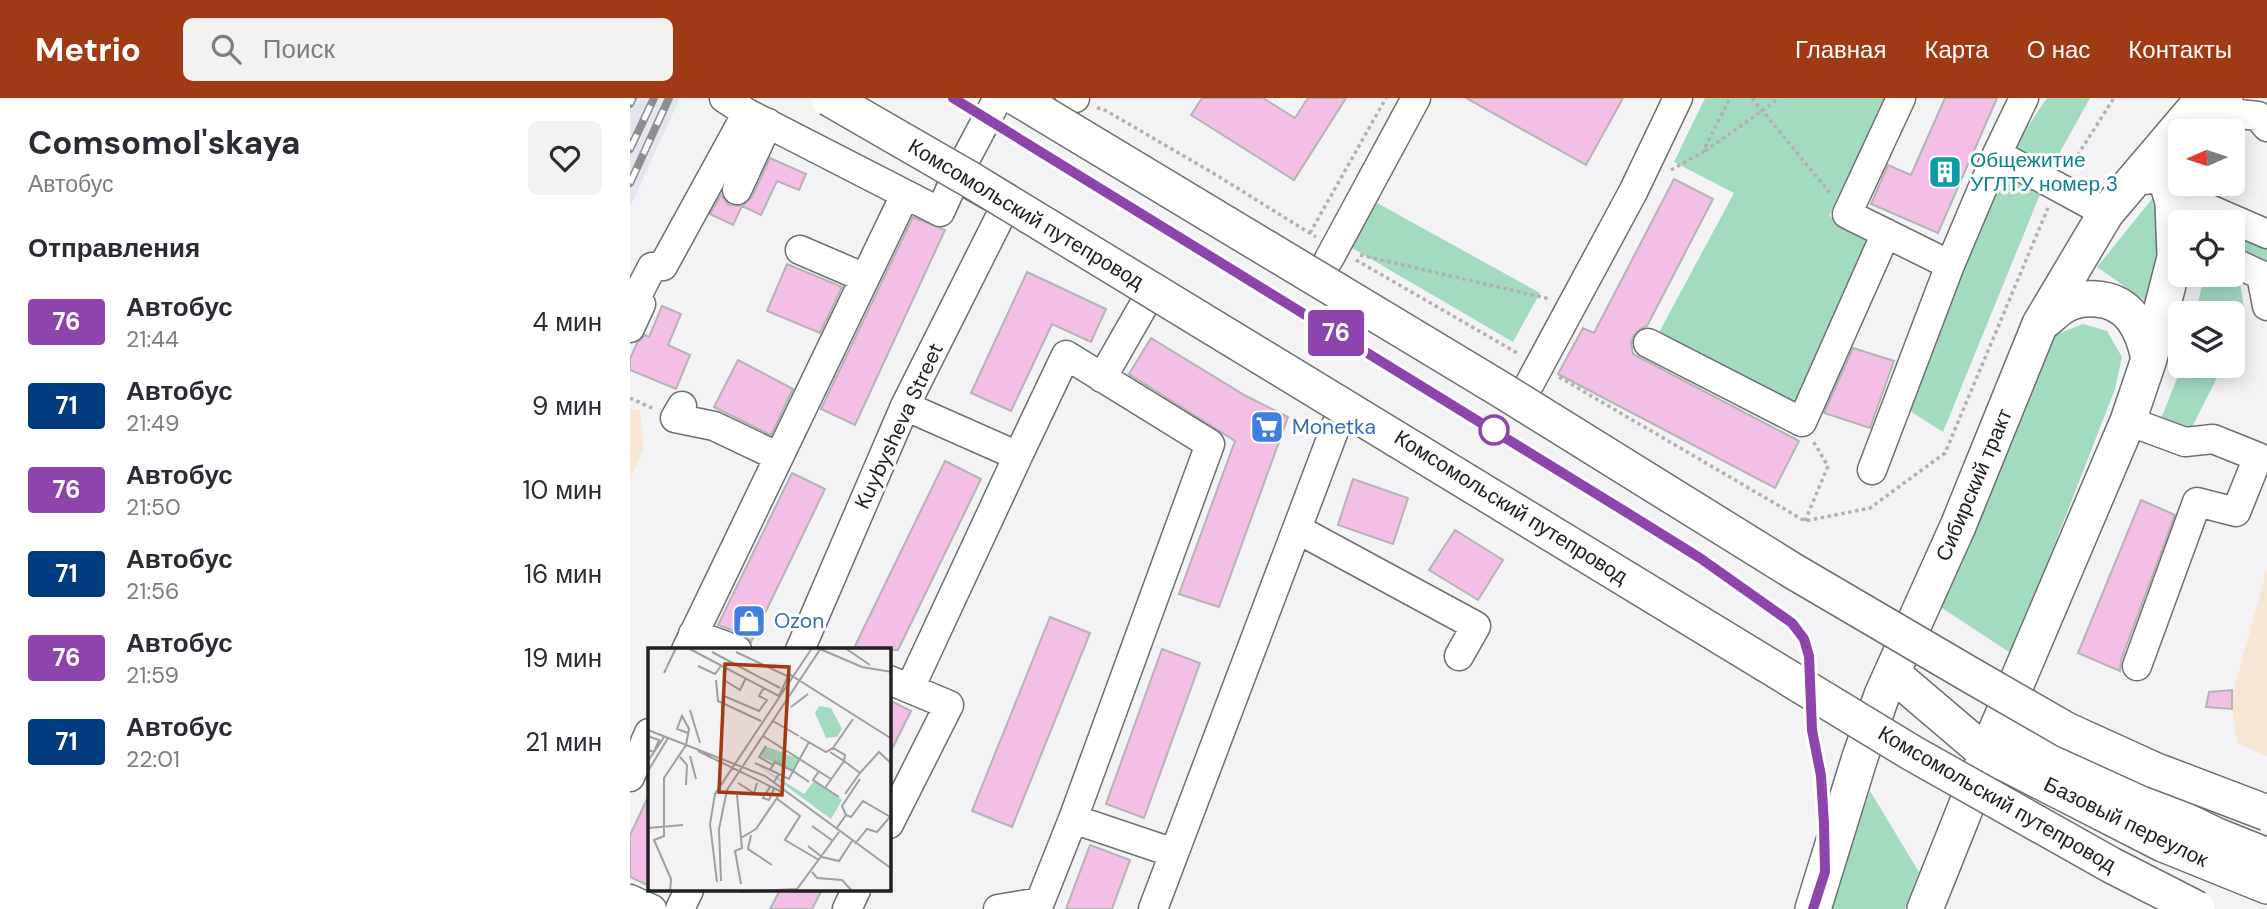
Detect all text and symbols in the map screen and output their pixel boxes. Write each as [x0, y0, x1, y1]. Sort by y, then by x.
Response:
search box [183, 18, 673, 81]
text: Metrio [35, 28, 141, 71]
icon: search [207, 30, 245, 68]
text: Поиск [263, 32, 335, 66]
text: Главная [1795, 34, 1886, 65]
text: Карта [1924, 34, 1989, 65]
text: О нас [2027, 34, 2090, 65]
text: Контакты [2128, 34, 2232, 65]
north arrow [2168, 119, 2245, 196]
map controls [2168, 119, 2245, 378]
text: Comsomol'skaya [28, 121, 300, 164]
button: heart [528, 121, 602, 195]
street label: Комсомольский путепровод [903, 132, 1149, 296]
place label: Общежитие УГЛТУ номер 3 [1970, 146, 2118, 198]
building icon: Общежитие УГЛТУ номер 3 [1926, 153, 1964, 191]
text: Автобус [28, 169, 114, 199]
button: locate [2168, 210, 2245, 287]
text: Отправления [28, 231, 200, 265]
text: Автобус [126, 290, 233, 324]
button: layers [2168, 301, 2245, 378]
text: 4 мин [533, 305, 602, 339]
text: 76 [53, 306, 80, 337]
line badge: 76 [1304, 310, 1368, 356]
text: 76 [1322, 317, 1350, 348]
text: 21:44 [126, 324, 179, 354]
street label: Kuybysheva Street [848, 338, 950, 514]
text: Автобус [126, 374, 233, 408]
text: 9 мин [532, 389, 602, 423]
text: 71 [55, 390, 78, 421]
street label: Сибирский тракт [1929, 404, 2019, 566]
text: 21:49 [126, 408, 179, 438]
supermarket icon: Monetka [1248, 408, 1286, 446]
place label: Monetka [1292, 413, 1376, 441]
unlabelled marker [1479, 415, 1509, 445]
street label: Комсомольский путепровод [1389, 423, 1633, 591]
text: Автобус [126, 458, 233, 492]
text: 10 мин [522, 473, 602, 507]
text: 76 [53, 474, 80, 505]
text: 21:50 [126, 492, 181, 522]
text: Автобус [126, 542, 233, 576]
text: 16 мин [524, 557, 602, 591]
text: 71 [55, 558, 78, 589]
text: 21:56 [126, 576, 180, 606]
shop icon: Ozon [730, 602, 768, 640]
place label: Ozon [774, 607, 824, 635]
text: Автобус [126, 626, 233, 660]
text: 19 мин [524, 641, 602, 675]
text: 76 [53, 642, 80, 673]
inset map [648, 648, 891, 892]
text: 21:59 [126, 660, 179, 690]
text: Автобус [126, 710, 233, 744]
street label: Комсомольский путепровод [1873, 719, 2121, 879]
text: 21 мин [525, 725, 602, 759]
text: 71 [55, 726, 78, 757]
text: 22:01 [126, 744, 180, 774]
street label: Базовый переулок [2039, 770, 2214, 874]

